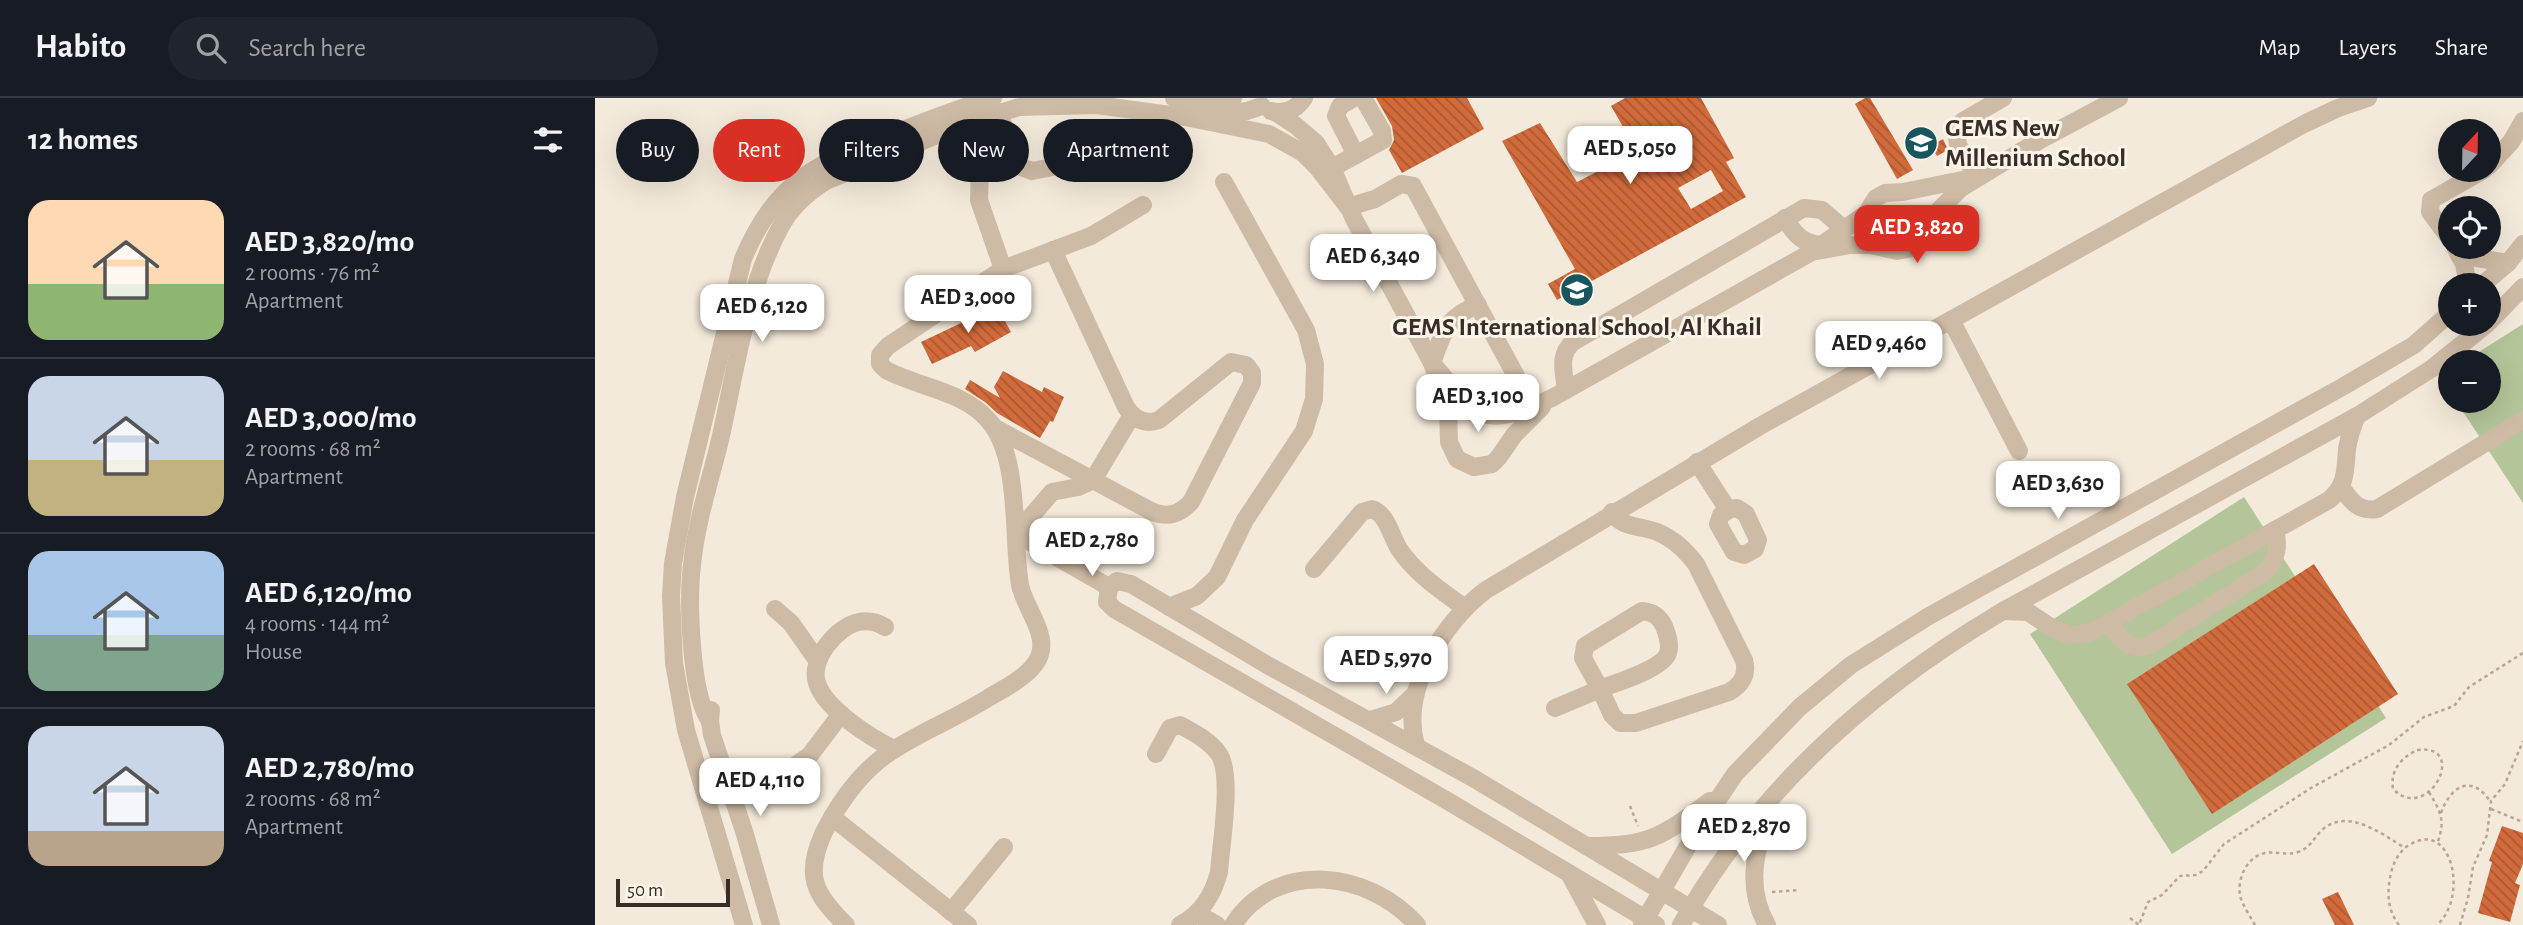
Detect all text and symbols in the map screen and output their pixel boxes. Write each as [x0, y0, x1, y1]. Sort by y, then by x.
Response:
search box [168, 17, 658, 80]
icon: search [192, 29, 230, 67]
text: Habito [35, 31, 126, 64]
text: Search here [248, 35, 366, 61]
text: Map [2258, 36, 2300, 60]
text: Layers [2338, 36, 2397, 60]
text: Share [2435, 36, 2488, 60]
place label: GEMS New Millenium School [1945, 115, 2126, 171]
chip: Buy [616, 119, 699, 182]
chip: Rent [713, 119, 805, 182]
chip: Filters [819, 119, 924, 182]
chip: New [938, 119, 1029, 182]
chip: Apartment [1043, 119, 1193, 182]
north arrow [2438, 119, 2501, 182]
map controls [2438, 119, 2501, 413]
icon: filters [529, 121, 567, 159]
school or university icon: GEMS New Millenium School [1902, 124, 1940, 162]
text: 12 homes [28, 125, 138, 155]
pin: AED 5,050 [1550, 126, 1710, 186]
text: AED 5,050 [1583, 137, 1677, 160]
button: locate [2438, 196, 2501, 259]
pin: AED 3,820 [1837, 206, 1997, 265]
text: AED 3,820 [1870, 216, 1964, 239]
text: AED 3,820/mo [245, 227, 414, 257]
icon: home [84, 228, 168, 312]
pin: AED 6,340 [1293, 234, 1453, 294]
text: AED 6,340 [1326, 245, 1420, 268]
text: 2 rooms · 76 m² [245, 262, 379, 285]
school or university icon: GEMS International School, Al Khail [1558, 271, 1596, 309]
button: + [2438, 273, 2501, 336]
pin: AED 3,000 [888, 275, 1048, 335]
pin: AED 6,120 [682, 285, 842, 344]
text: AED 3,000 [920, 286, 1016, 309]
text: Apartment [245, 290, 343, 313]
text: AED 6,120 [716, 295, 808, 318]
place label: GEMS International School, Al Khail [1392, 314, 1762, 340]
pin: AED 9,460 [1799, 322, 1959, 381]
text: AED 9,460 [1831, 332, 1927, 355]
button: − [2438, 350, 2501, 413]
pin: AED 3,100 [1398, 374, 1558, 434]
text: AED 3,100 [1432, 385, 1524, 408]
text: AED 3,000/mo [245, 403, 417, 433]
icon: home [84, 404, 168, 488]
text: 2 rooms · 68 m² [245, 438, 381, 461]
pin: AED 3,630 [1978, 462, 2138, 521]
text: Apartment [245, 466, 343, 489]
text: AED 3,630 [2012, 472, 2104, 495]
pin: AED 2,780 [1012, 518, 1172, 578]
text: AED 2,780 [1045, 529, 1139, 552]
text: AED 6,120/mo [245, 578, 412, 608]
icon: home [84, 579, 168, 663]
text: 4 rooms · 144 m² [245, 613, 390, 636]
pin: AED 5,970 [1306, 636, 1466, 696]
text: House [245, 641, 302, 664]
text: AED 5,970 [1340, 647, 1432, 670]
text: AED 2,780/mo [245, 753, 414, 783]
icon: home [84, 754, 168, 838]
pin: AED 4,110 [680, 758, 840, 818]
text: AED 4,110 [715, 769, 805, 792]
text: 2 rooms · 68 m² [245, 788, 381, 811]
pin: AED 2,870 [1664, 804, 1824, 864]
text: AED 2,870 [1697, 815, 1791, 838]
text: Apartment [245, 816, 343, 839]
scale bar [616, 876, 730, 908]
text: 50 m [627, 881, 663, 900]

